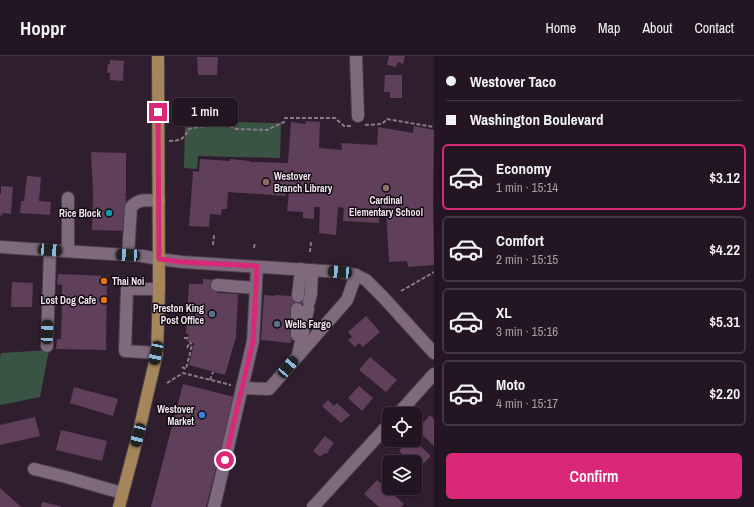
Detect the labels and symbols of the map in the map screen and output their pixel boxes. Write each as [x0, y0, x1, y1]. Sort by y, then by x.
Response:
callout: 1 min [172, 98, 238, 126]
route end [149, 103, 167, 121]
place label: Westover Branch Library [274, 170, 333, 195]
marker: Westover Branch Library [261, 177, 271, 187]
marker: Cardinal Elementary School [381, 183, 391, 193]
place label: Cardinal Elementary School [349, 194, 423, 219]
place label: Rice Block [59, 207, 101, 220]
marker: Rice Block [104, 208, 114, 218]
car [38, 243, 62, 257]
car [116, 248, 140, 262]
car [328, 265, 352, 279]
place label: Thai Noi [112, 275, 144, 288]
marker: Thai Noi [99, 276, 109, 286]
place label: Lost Dog Cafe [40, 294, 96, 307]
marker: Lost Dog Cafe [99, 295, 109, 305]
place label: Preston King Post Office [153, 302, 204, 327]
marker: Preston King Post Office [207, 309, 217, 319]
place label: Wells Fargo [285, 318, 331, 331]
marker: Wells Fargo [272, 319, 282, 329]
car [41, 320, 53, 344]
car [148, 340, 164, 366]
car [276, 354, 300, 380]
place label: Westover Market [157, 403, 195, 428]
marker: Westover Market [197, 410, 207, 420]
car [129, 422, 147, 448]
route start [216, 451, 234, 469]

